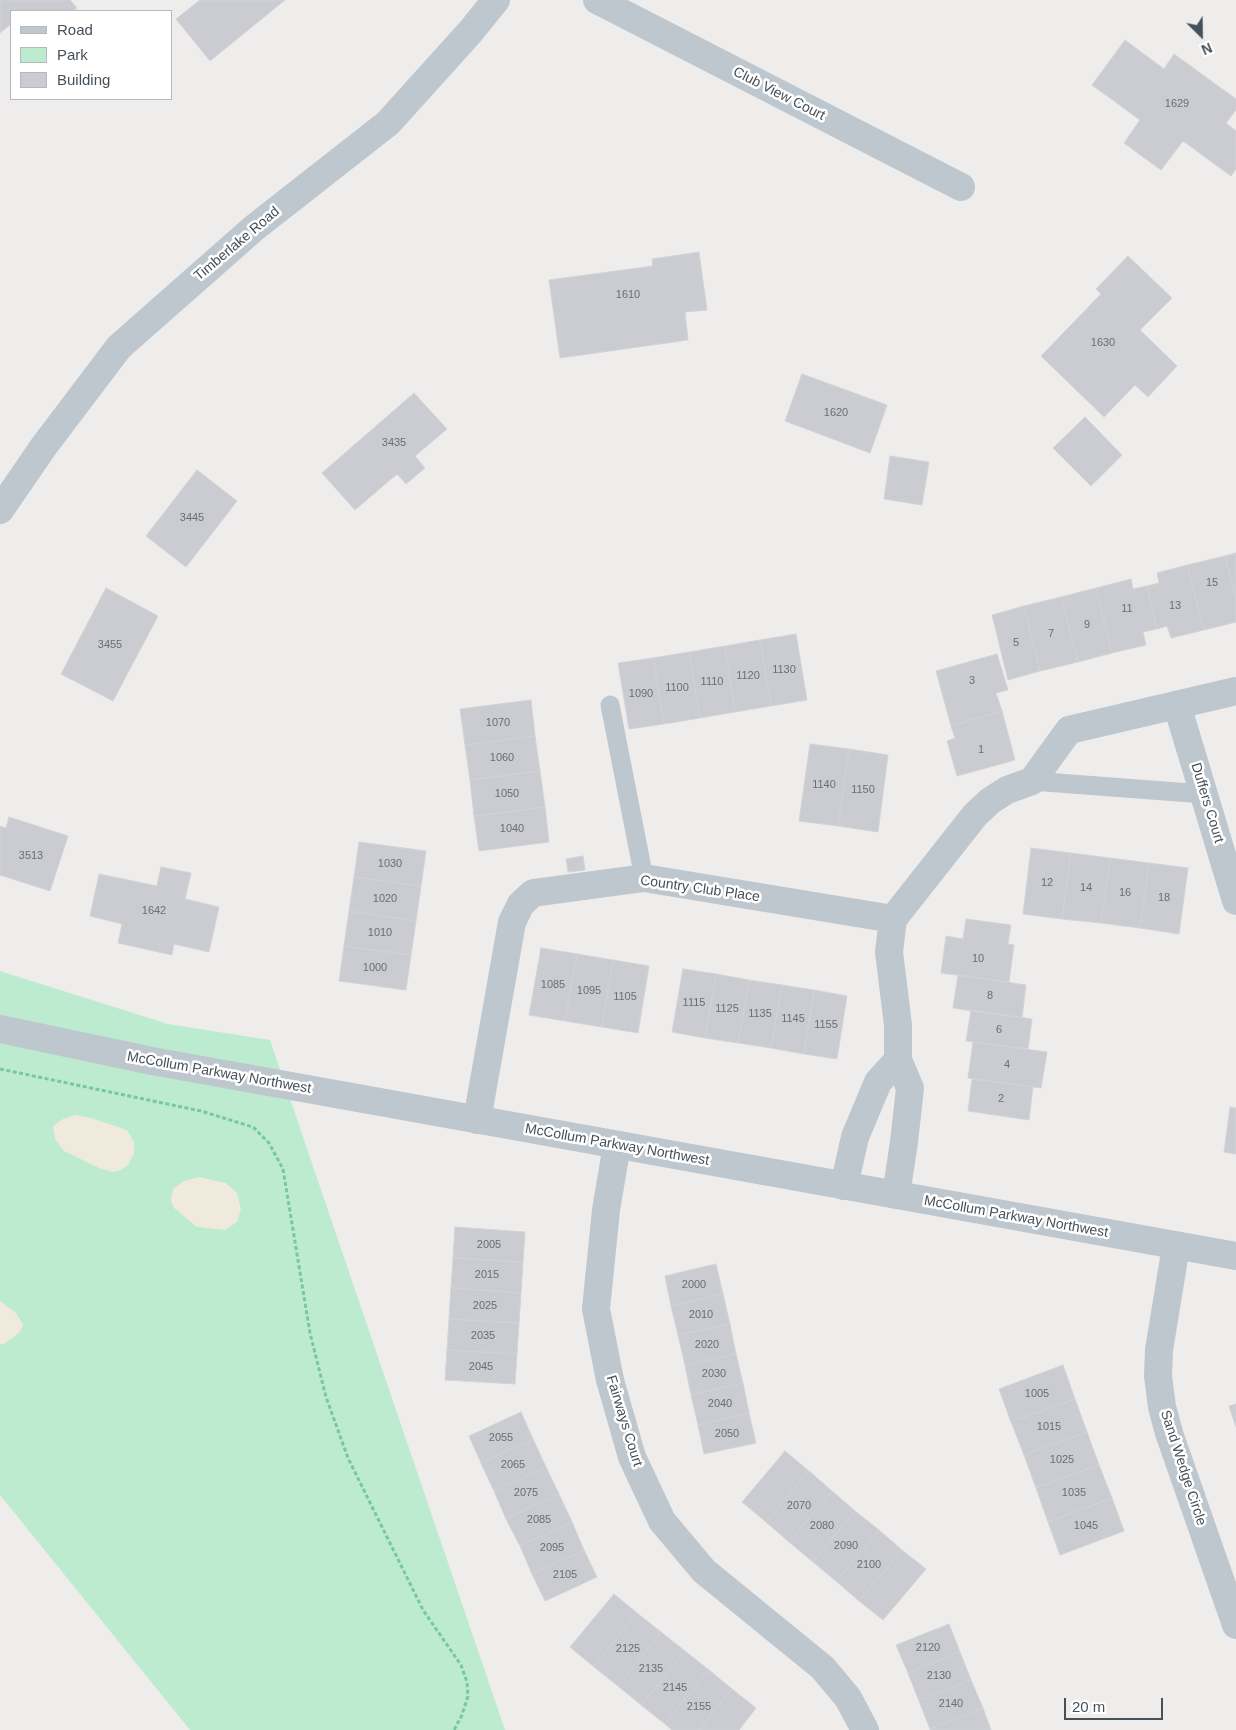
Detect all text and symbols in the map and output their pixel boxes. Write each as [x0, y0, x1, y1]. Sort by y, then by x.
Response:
legend [10, 10, 172, 100]
north arrow [1176, 10, 1226, 60]
text: Road [57, 21, 93, 38]
text: N [1199, 39, 1215, 58]
text: Park [57, 46, 88, 63]
street label: Club View Court [730, 64, 828, 124]
text: Building [57, 71, 110, 88]
house number: 1629 [1165, 97, 1189, 111]
street label: Timberlake Road [191, 203, 283, 285]
house number: 1610 [616, 288, 640, 302]
house number: 1630 [1091, 336, 1115, 350]
house number: 1620 [824, 406, 848, 420]
house number: 3435 [382, 436, 406, 450]
house number: 3445 [180, 511, 204, 525]
house number: 15 [1206, 576, 1218, 590]
house number: 13 [1169, 599, 1181, 613]
house number: 11 [1121, 602, 1133, 616]
house number: 9 [1084, 618, 1090, 632]
house number: 7 [1048, 627, 1054, 641]
house number: 5 [1013, 636, 1019, 650]
house number: 3455 [98, 638, 122, 652]
house number: 1130 [772, 663, 796, 677]
house number: 1120 [736, 669, 760, 683]
house number: 3 [969, 674, 975, 688]
house number: 1110 [701, 675, 723, 689]
house number: 1100 [665, 681, 689, 695]
house number: 1090 [629, 687, 653, 701]
house number: 1070 [486, 716, 510, 730]
house number: 1 [978, 743, 984, 757]
house number: 1060 [490, 751, 514, 765]
street label: Duffers Court [1187, 761, 1227, 845]
house number: 1140 [812, 778, 836, 792]
house number: 1150 [851, 783, 875, 797]
house number: 1050 [495, 787, 519, 801]
house number: 1040 [500, 822, 524, 836]
house number: 3513 [19, 849, 43, 863]
house number: 1030 [378, 857, 402, 871]
street label: Country Club Place [639, 872, 761, 906]
house number: 12 [1041, 876, 1053, 890]
house number: 14 [1080, 881, 1092, 895]
house number: 16 [1119, 886, 1131, 900]
house number: 18 [1158, 891, 1170, 905]
house number: 1020 [373, 892, 397, 906]
house number: 1642 [142, 904, 166, 918]
house number: 1010 [368, 926, 392, 940]
house number: 10 [972, 952, 984, 966]
house number: 1000 [363, 961, 387, 975]
house number: 1085 [541, 978, 565, 992]
house number: 1095 [577, 984, 601, 998]
house number: 8 [987, 989, 993, 1003]
house number: 1105 [613, 990, 637, 1004]
house number: 1115 [683, 996, 705, 1010]
house number: 1125 [715, 1002, 739, 1016]
house number: 1135 [748, 1007, 772, 1021]
house number: 1145 [781, 1012, 805, 1026]
house number: 1155 [814, 1018, 838, 1032]
house number: 6 [996, 1023, 1002, 1037]
street label: McCollum Parkway Northwest [126, 1049, 312, 1097]
house number: 4 [1004, 1058, 1010, 1072]
house number: 2 [998, 1092, 1004, 1106]
street label: McCollum Parkway Northwest [524, 1121, 710, 1169]
street label: McCollum Parkway Northwest [923, 1193, 1109, 1241]
house number: 2005 [477, 1238, 501, 1252]
house number: 2015 [475, 1268, 499, 1282]
house number: 2000 [682, 1278, 706, 1292]
house number: 2025 [473, 1299, 497, 1313]
house number: 2010 [689, 1308, 713, 1322]
house number: 2035 [471, 1329, 495, 1343]
house number: 2020 [695, 1338, 719, 1352]
house number: 2045 [469, 1360, 493, 1374]
house number: 2030 [702, 1367, 726, 1381]
street label: Fairways Court [602, 1374, 646, 1468]
house number: 1005 [1025, 1387, 1049, 1401]
house number: 2040 [708, 1397, 732, 1411]
street label: Sand Wedge Circle [1156, 1408, 1210, 1528]
house number: 1015 [1037, 1420, 1061, 1434]
house number: 2050 [715, 1427, 739, 1441]
house number: 2055 [489, 1431, 513, 1445]
house number: 1025 [1050, 1453, 1074, 1467]
house number: 2065 [501, 1458, 525, 1472]
house number: 2075 [514, 1486, 538, 1500]
house number: 1035 [1062, 1486, 1086, 1500]
house number: 2070 [787, 1499, 811, 1513]
house number: 2085 [527, 1513, 551, 1527]
house number: 2080 [810, 1519, 834, 1533]
house number: 1045 [1074, 1519, 1098, 1533]
house number: 2090 [834, 1539, 858, 1553]
house number: 2095 [540, 1541, 564, 1555]
house number: 2100 [857, 1558, 881, 1572]
house number: 2105 [553, 1568, 577, 1582]
house number: 2120 [916, 1641, 940, 1655]
house number: 2125 [616, 1642, 640, 1656]
house number: 2135 [639, 1662, 663, 1676]
house number: 2130 [927, 1669, 951, 1683]
house number: 2145 [663, 1681, 687, 1695]
scale bar [1066, 1688, 1165, 1720]
house number: 2140 [939, 1697, 963, 1711]
text: 20 m [1072, 1698, 1105, 1715]
house number: 2155 [687, 1700, 711, 1714]

